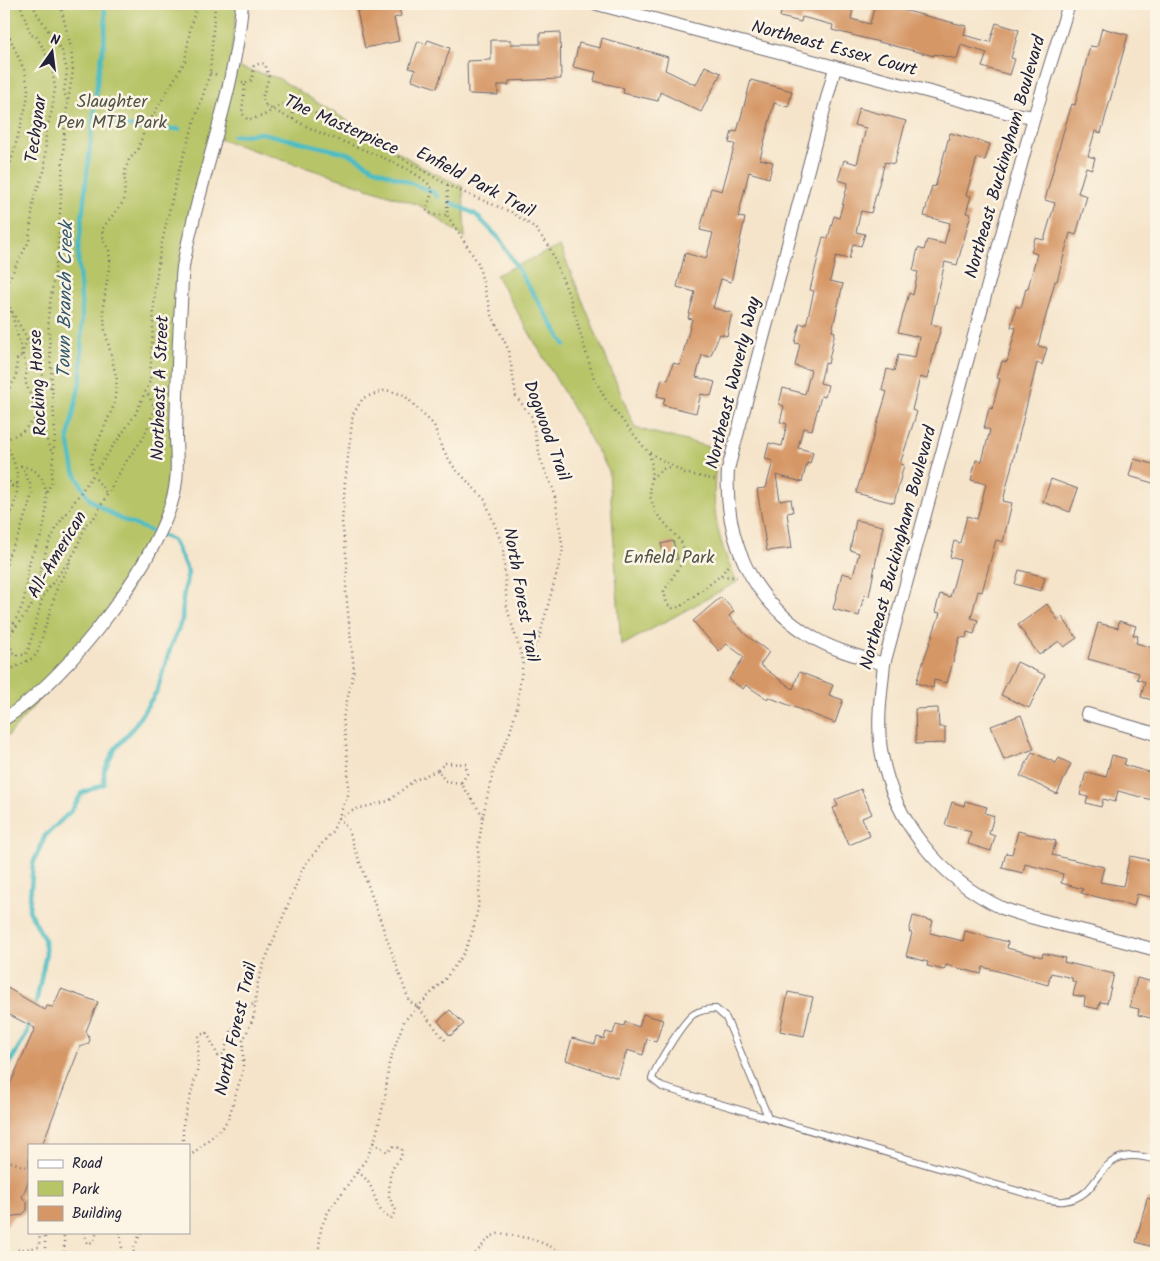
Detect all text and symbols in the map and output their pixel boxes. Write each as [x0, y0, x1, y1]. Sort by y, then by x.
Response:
street label: Northeast Essex Court [748, 13, 921, 85]
north arrow [28, 28, 78, 78]
text: N [48, 29, 62, 52]
street label: Northeast Buckingham Boulevard [957, 31, 1055, 282]
park label: Slaughter Pen MTB Park [57, 88, 167, 138]
street label: The Masterpiece [279, 88, 403, 164]
street label: Techgnar [18, 92, 56, 165]
street label: Enfield Park Trail [410, 139, 540, 227]
water label: Town Branch Creek [50, 218, 82, 379]
street label: Northeast Waverly Way [699, 293, 770, 472]
street label: Northeast A Street [144, 314, 178, 461]
street label: Rocking Horse [22, 329, 56, 437]
street label: Dogwood Trail [514, 376, 578, 486]
street label: Northeast Buckingham Boulevard [852, 422, 946, 673]
street label: All-American [20, 506, 96, 604]
street label: North Forest Trail [494, 525, 546, 665]
park label: Enfield Park [624, 544, 715, 573]
street label: North Forest Trail [208, 959, 267, 1099]
legend [28, 1144, 190, 1234]
text: Road [72, 1152, 103, 1176]
text: Park [72, 1178, 100, 1202]
text: Building [72, 1202, 122, 1226]

